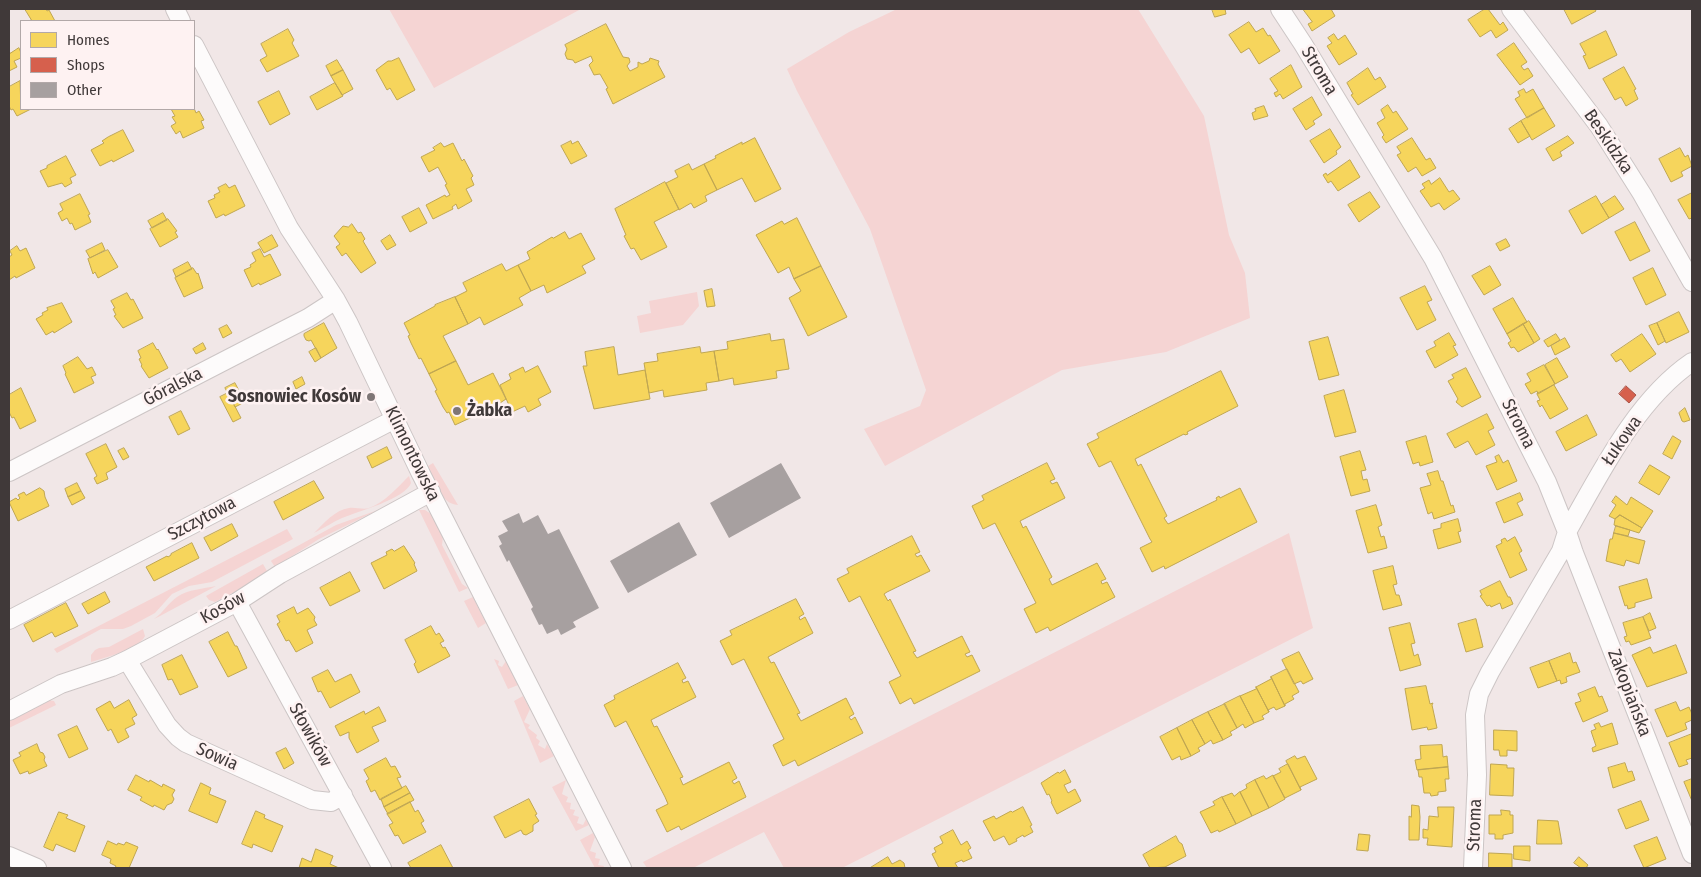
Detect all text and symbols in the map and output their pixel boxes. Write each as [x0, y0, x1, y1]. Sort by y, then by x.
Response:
legend [20, 20, 195, 110]
text: Homes [67, 31, 109, 49]
street label: Stroma [1296, 43, 1342, 99]
text: Shops [67, 56, 105, 74]
text: Other [67, 81, 102, 99]
street label: Beskidzka [1579, 106, 1637, 178]
street label: Góralska [140, 363, 206, 411]
place label: Sosnowiec Kosów [228, 386, 361, 408]
marker: Sosnowiec Kosów [365, 391, 377, 403]
street label: Stroma [1496, 396, 1540, 452]
place label: Żabka [467, 400, 512, 422]
street label: Klimontowska [380, 403, 444, 505]
marker: Żabka [451, 405, 463, 417]
street label: Łukowa [1597, 412, 1647, 470]
street label: Szczytowa [164, 492, 240, 546]
street label: Kosów [197, 587, 249, 629]
street label: Zakopiańska [1602, 646, 1656, 740]
street label: Słowików [284, 699, 336, 771]
street label: Sowia [193, 738, 241, 776]
street label: Stroma [1463, 798, 1487, 852]

